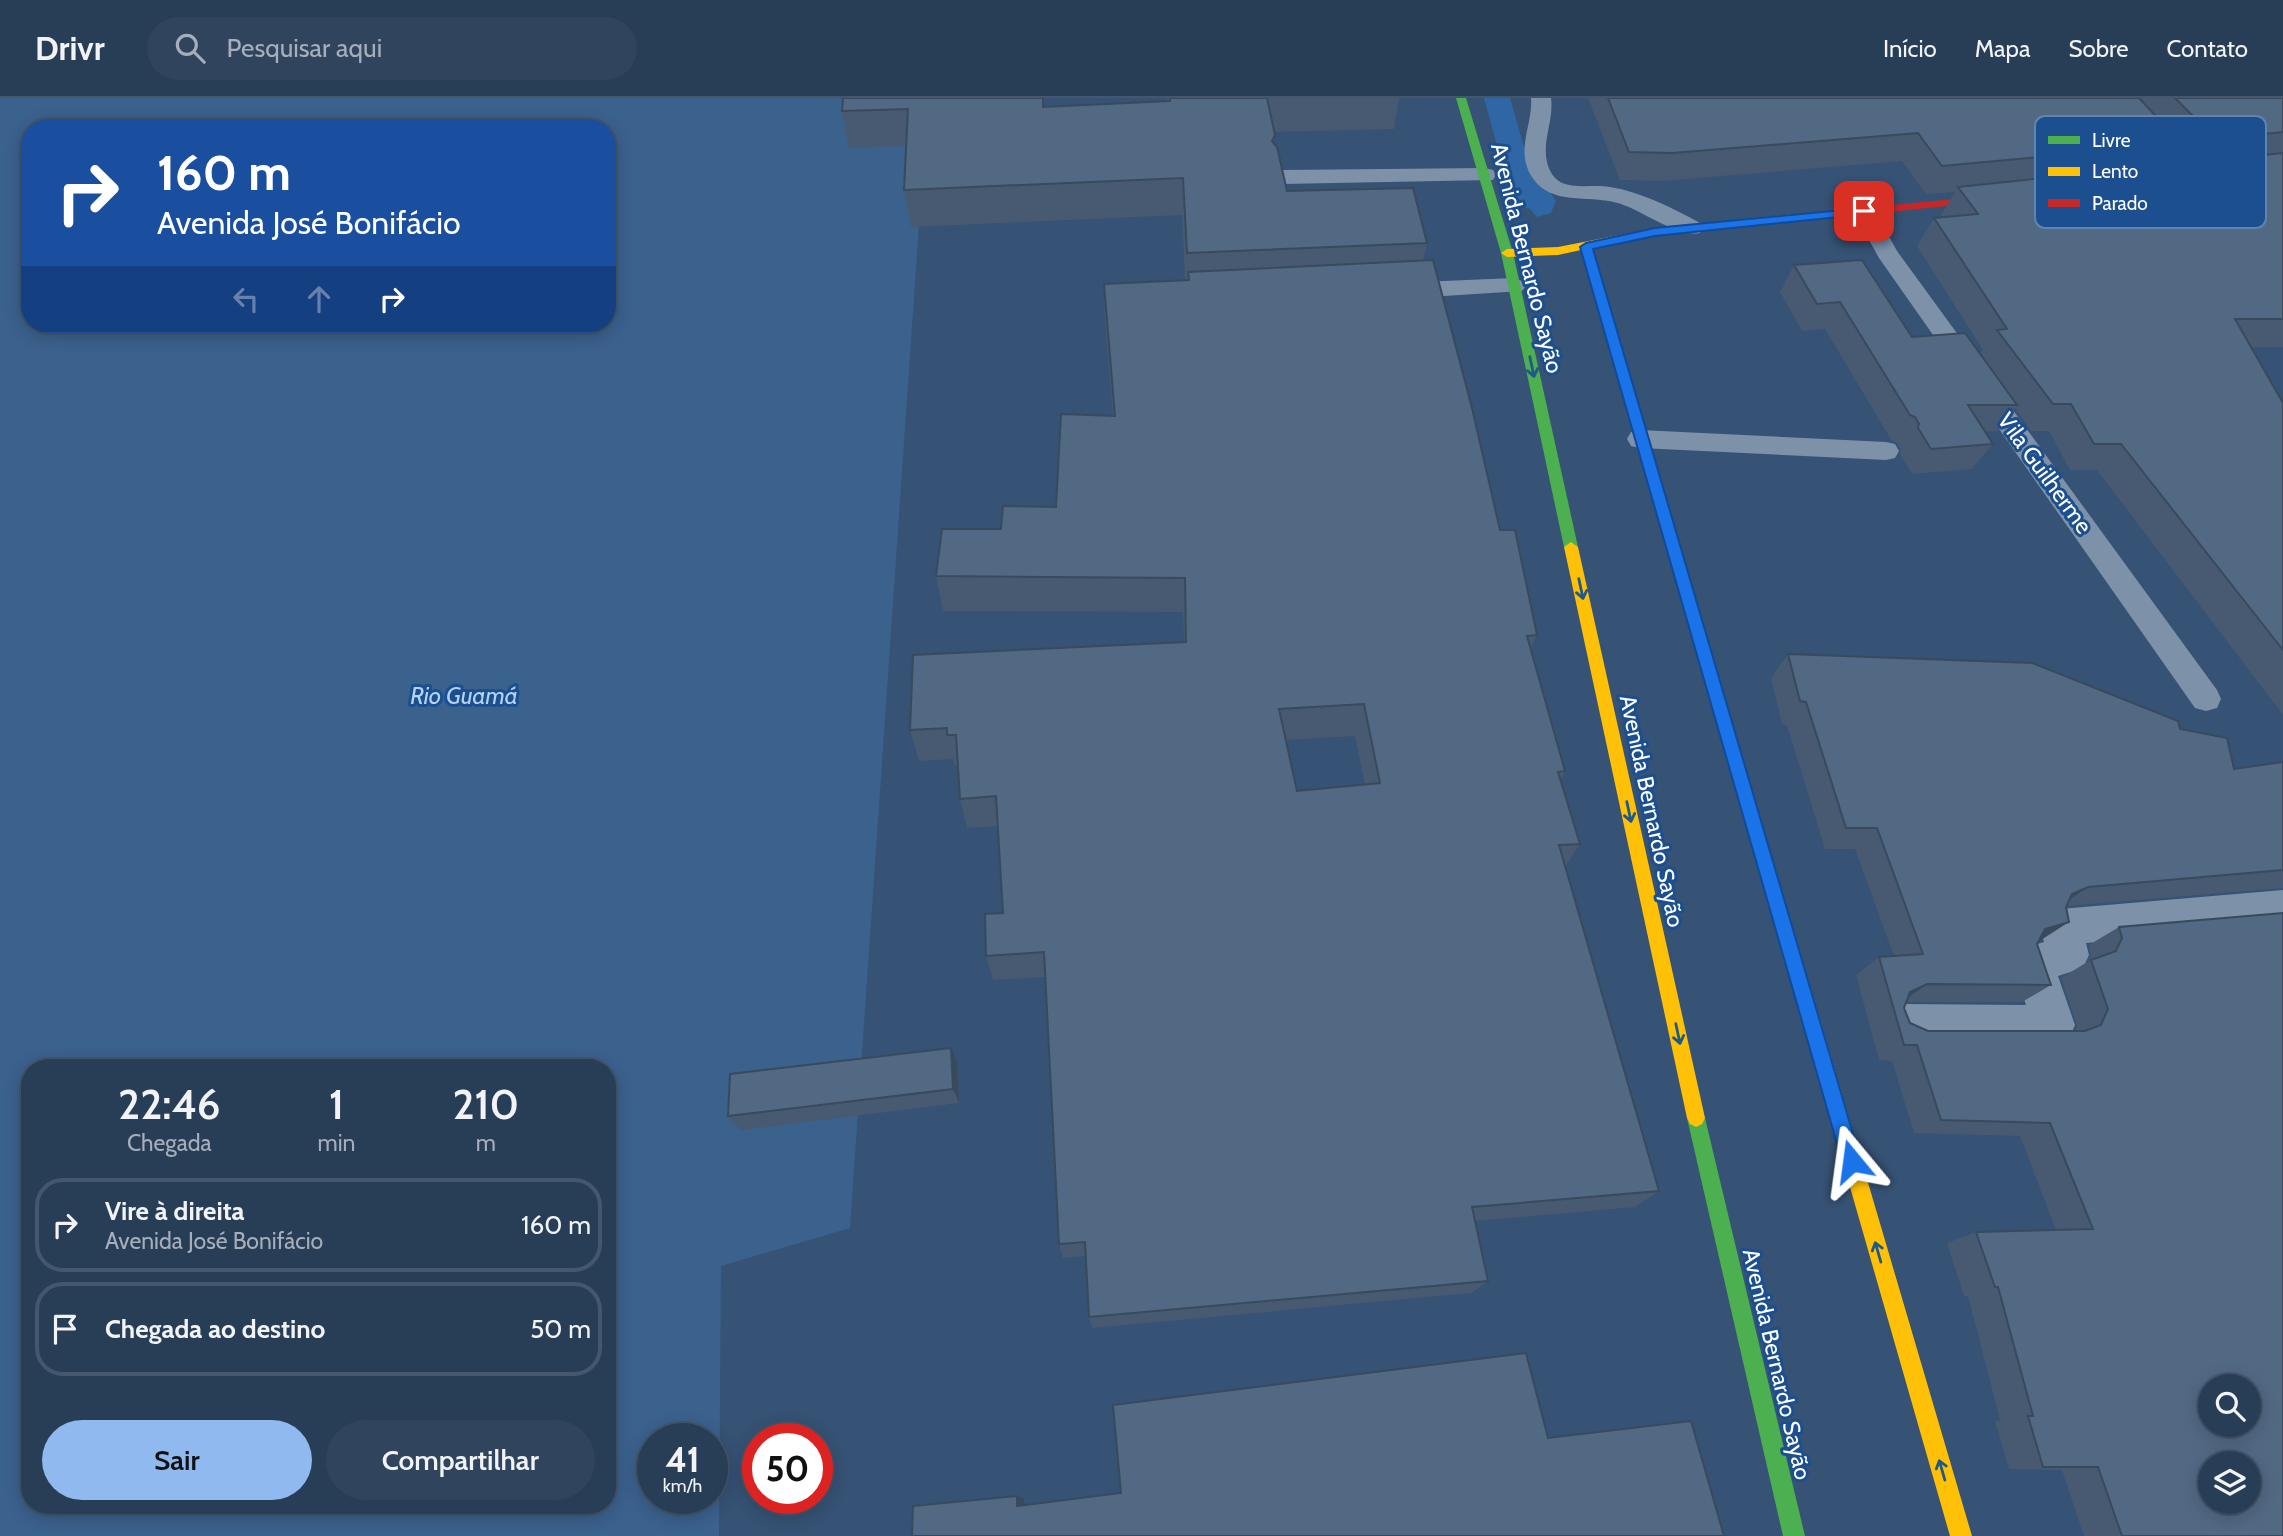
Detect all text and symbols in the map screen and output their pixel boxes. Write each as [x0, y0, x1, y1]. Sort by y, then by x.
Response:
search box [147, 17, 637, 80]
text: Drivr [35, 28, 105, 68]
icon: search [171, 29, 209, 67]
text: Pesquisar aqui [227, 32, 382, 64]
text: Início [1883, 34, 1937, 63]
text: Mapa [1975, 34, 2030, 63]
text: Sobre [2068, 34, 2129, 63]
text: Contato [2167, 34, 2248, 63]
legend [2035, 116, 2266, 228]
text: Livre [2092, 129, 2131, 152]
street label: Avenida Bernardo Sayão [1485, 140, 1569, 376]
text: 160 m [157, 143, 291, 202]
icon: right [42, 147, 133, 238]
text: Lento [2092, 160, 2138, 183]
pin [1834, 181, 1894, 241]
icon: arrive [1845, 192, 1883, 230]
text: Parado [2092, 192, 2148, 215]
text: Avenida José Bonifácio [157, 203, 461, 242]
icon: left [227, 280, 265, 318]
icon: ahead [300, 280, 338, 318]
icon: right [373, 280, 411, 318]
one-way arrow [1526, 355, 1539, 378]
street label: Vila Guilherme [1992, 407, 2098, 539]
one-way arrow [1574, 577, 1588, 600]
water label: Rio Guamá [410, 681, 518, 710]
street label: Avenida Bernardo Sayão [1614, 692, 1690, 930]
one-way arrow [1623, 800, 1637, 823]
one-way arrow [1671, 1022, 1685, 1045]
text: 22:46 [118, 1078, 221, 1130]
text: 1 [329, 1078, 344, 1130]
text: 210 [452, 1078, 519, 1130]
position arrow [1815, 1124, 1889, 1198]
text: Chegada [127, 1129, 212, 1157]
text: min [318, 1129, 355, 1157]
text: m [476, 1129, 496, 1157]
text: Vire à direita [105, 1195, 245, 1227]
icon: right [46, 1206, 84, 1244]
text: 160 m [521, 1209, 591, 1241]
text: Avenida José Bonifácio [105, 1227, 323, 1255]
one-way arrow [1871, 1241, 1884, 1263]
street label: Avenida Bernardo Sayão [1737, 1246, 1817, 1482]
icon: arrive [46, 1310, 84, 1348]
text: Chegada ao destino [105, 1313, 325, 1345]
text: 50 m [530, 1313, 591, 1345]
map controls [2198, 1374, 2261, 1514]
button: search [2198, 1374, 2261, 1437]
button: Sair [42, 1420, 312, 1500]
button: Compartilhar [326, 1420, 595, 1500]
speed limit sign: 50 [742, 1423, 833, 1514]
text: 41 [665, 1438, 700, 1481]
button: layers [2198, 1451, 2261, 1514]
one-way arrow [1935, 1460, 1948, 1482]
text: km/h [663, 1475, 702, 1497]

